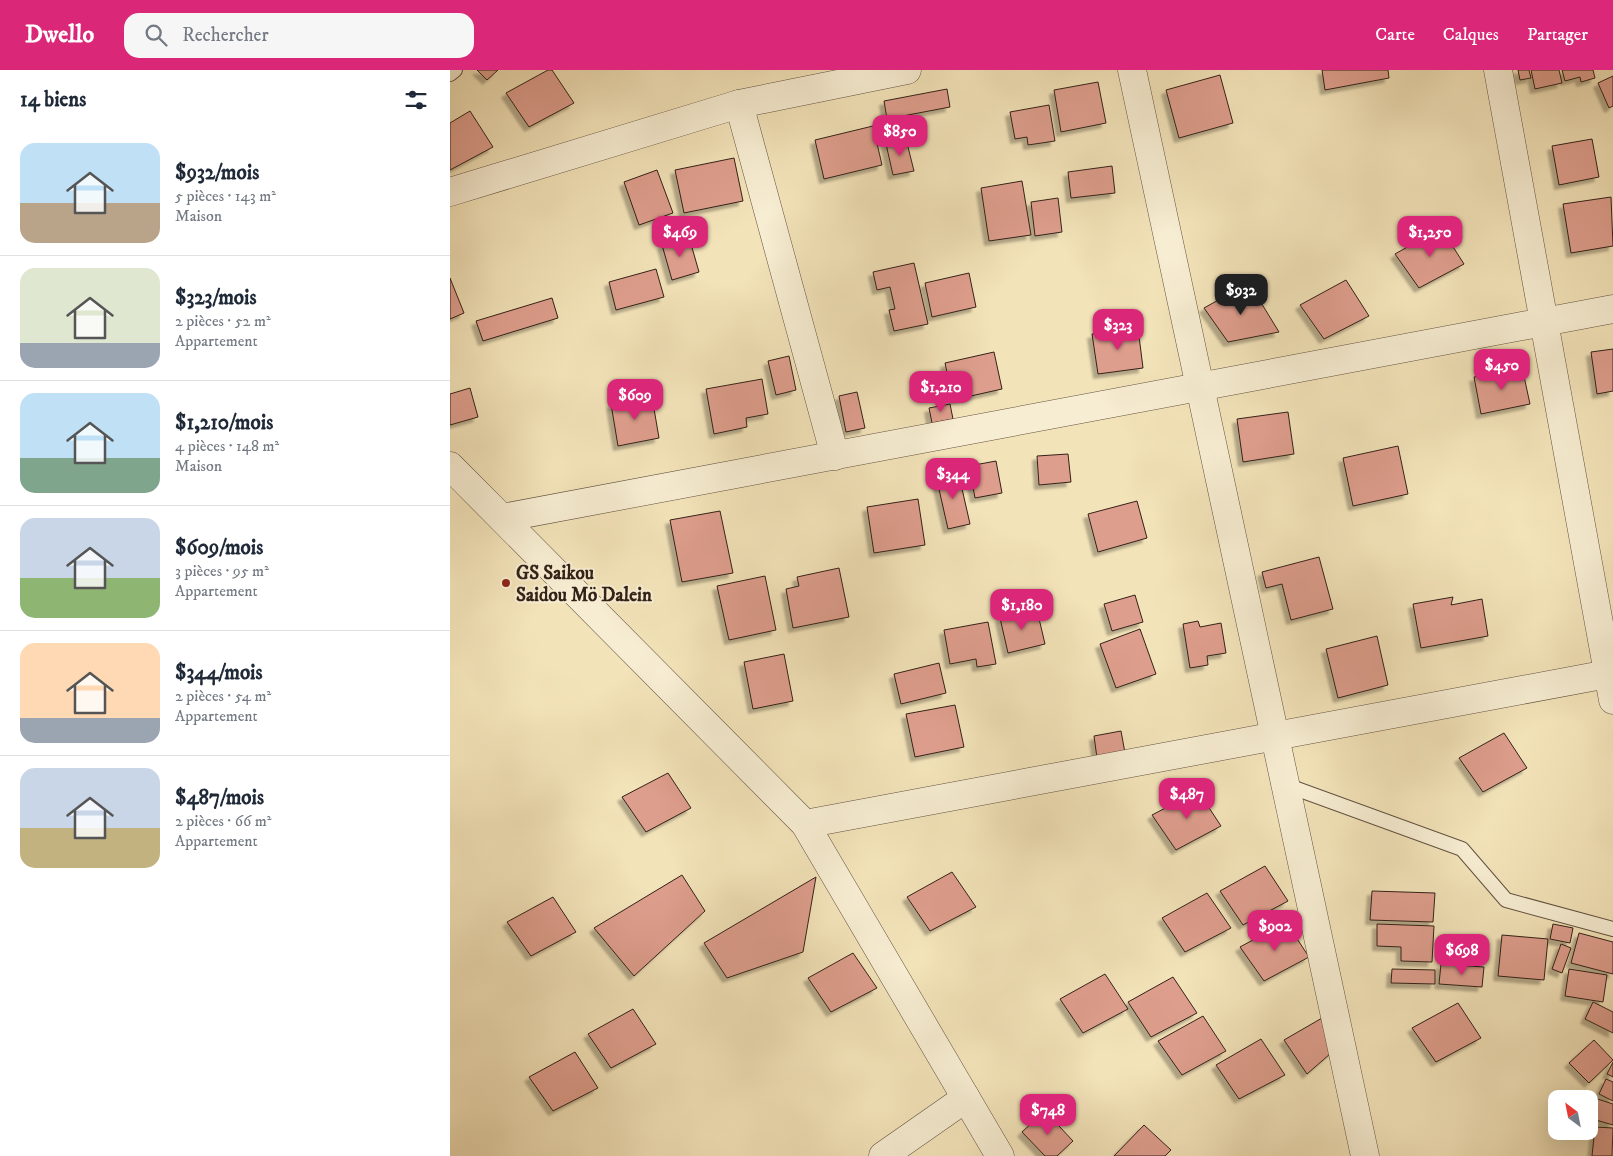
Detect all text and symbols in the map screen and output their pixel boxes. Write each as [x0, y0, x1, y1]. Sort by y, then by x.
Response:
search box [124, 13, 474, 58]
text: Dwello [25, 20, 94, 50]
icon: search [142, 21, 170, 49]
text: Rechercher [182, 24, 269, 47]
text: Carte [1375, 24, 1415, 46]
text: Calques [1443, 24, 1499, 46]
text: Partager [1527, 24, 1588, 46]
icon: filters [402, 86, 430, 114]
text: 14 biens [20, 87, 86, 113]
pin: $850 [870, 114, 930, 157]
text: $850 [883, 121, 917, 141]
text: $932/mois [175, 160, 259, 186]
icon: home [60, 163, 120, 223]
text: 5 pièces · 143 m² [175, 186, 276, 206]
text: Maison [175, 206, 222, 226]
pin: $469 [650, 216, 710, 258]
pin: $1,250 [1389, 216, 1471, 258]
text: $469 [663, 222, 697, 242]
text: $1,250 [1408, 222, 1452, 242]
pin: $932 [1211, 274, 1271, 316]
text: $932 [1226, 280, 1256, 300]
text: $323/mois [175, 285, 257, 311]
icon: home [60, 288, 120, 348]
pin: $323 [1088, 308, 1148, 351]
text: 2 pièces · 52 m² [175, 311, 271, 331]
text: $323 [1104, 315, 1132, 335]
text: Appartement [175, 331, 258, 351]
pin: $450 [1472, 348, 1532, 391]
text: $450 [1485, 355, 1519, 375]
pin: $1,210 [900, 370, 982, 413]
text: $1,210 [920, 377, 962, 397]
pin: $609 [605, 378, 665, 421]
text: $609 [618, 385, 652, 405]
text: $1,210/mois [175, 410, 273, 436]
icon: home [60, 413, 120, 473]
text: 4 pièces · 148 m² [175, 436, 279, 456]
text: Maison [175, 456, 222, 476]
pin: $344 [923, 458, 983, 500]
text: $344 [936, 464, 970, 484]
text: $609/mois [175, 535, 263, 561]
icon: home [60, 538, 120, 598]
text: 3 pièces · 95 m² [175, 561, 269, 581]
place label: GS Saikou Saidou Mö Dalein [516, 562, 653, 607]
marker: GS Saikou Saidou Mö Dalein [500, 577, 512, 589]
text: Appartement [175, 581, 258, 601]
pin: $1,180 [981, 588, 1063, 631]
text: $1,180 [1001, 595, 1043, 615]
text: $344/mois [175, 660, 263, 686]
icon: home [60, 663, 120, 723]
text: 2 pièces · 54 m² [175, 686, 271, 706]
text: Appartement [175, 706, 258, 726]
pin: $487 [1157, 778, 1217, 820]
text: $487 [1170, 784, 1204, 804]
text: $487/mois [175, 785, 264, 811]
icon: home [60, 788, 120, 848]
text: 2 pièces · 66 m² [175, 811, 271, 831]
text: Appartement [175, 831, 258, 851]
pin: $902 [1245, 910, 1305, 952]
text: $902 [1258, 916, 1292, 936]
pin: $698 [1432, 934, 1492, 976]
text: $698 [1445, 940, 1479, 960]
north arrow [1548, 1090, 1598, 1140]
map controls [1548, 1090, 1598, 1140]
pin: $748 [1018, 1094, 1078, 1136]
text: $748 [1031, 1100, 1065, 1120]

